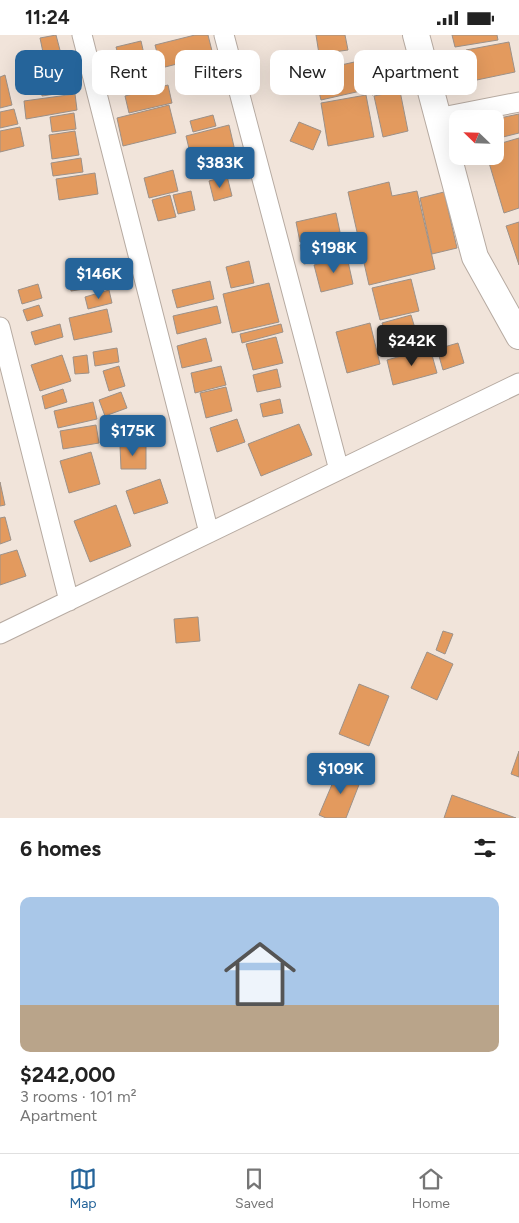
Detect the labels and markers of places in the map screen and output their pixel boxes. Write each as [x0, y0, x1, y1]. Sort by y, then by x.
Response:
pin: $383K [185, 147, 255, 189]
pin: $198K [299, 231, 369, 274]
pin: $146K [64, 257, 134, 300]
pin: $242K [377, 325, 447, 367]
pin: $175K [98, 415, 168, 457]
pin: $109K [306, 753, 376, 795]

